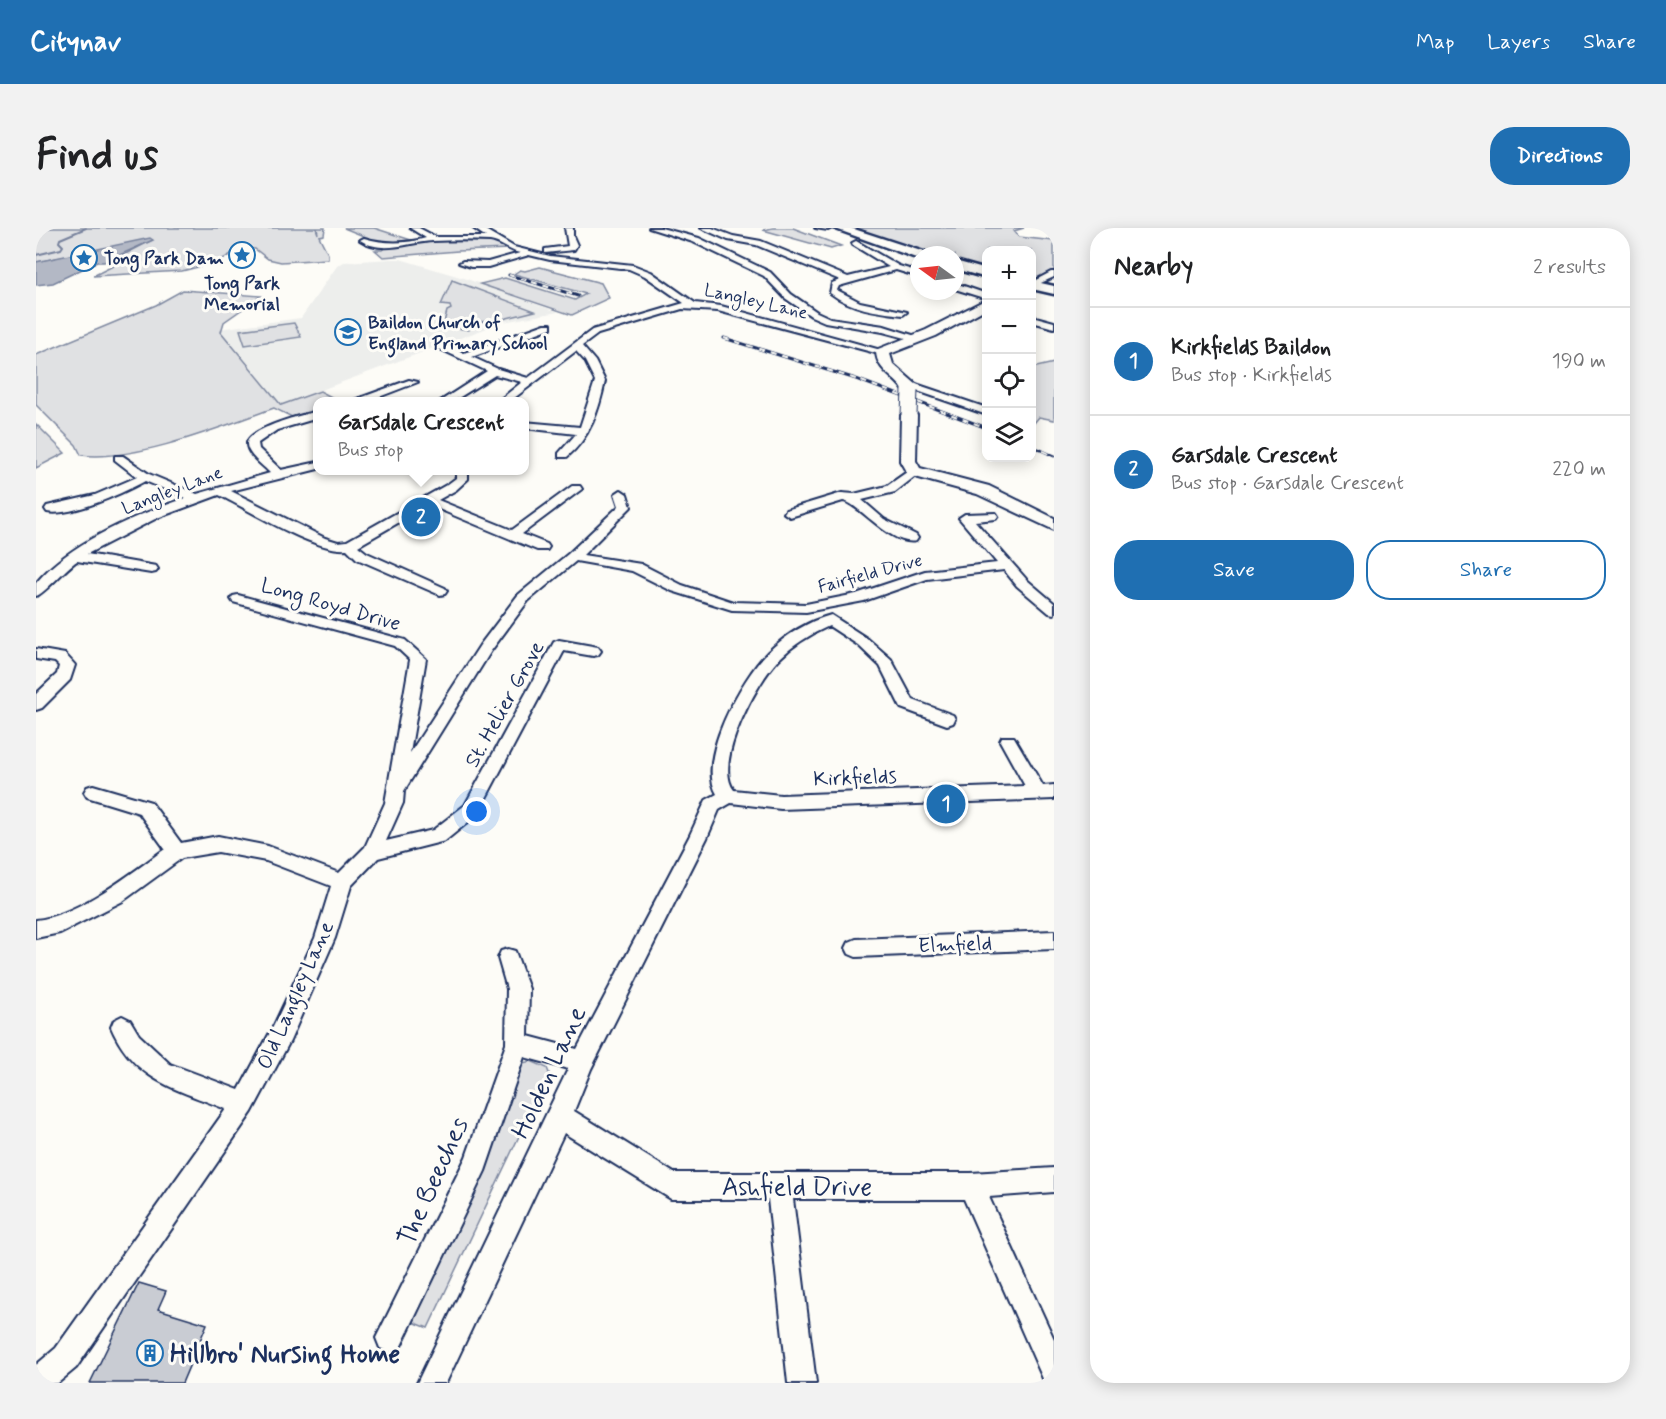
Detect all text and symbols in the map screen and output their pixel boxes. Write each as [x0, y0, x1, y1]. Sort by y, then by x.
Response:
text: Citynav [30, 24, 121, 61]
text: Map [1416, 28, 1454, 56]
text: Layers [1487, 28, 1550, 56]
text: Share [1583, 28, 1636, 56]
button: Directions [1490, 127, 1630, 185]
text: Find us [36, 129, 158, 184]
place icon: Tong Park Memorial [227, 240, 257, 270]
place icon: Tong Park Dam [69, 243, 99, 273]
north arrow [910, 246, 964, 300]
map controls [982, 246, 1036, 462]
button: + [982, 246, 1036, 300]
place label: Tong Park Dam [104, 247, 224, 273]
text: Nearby [1114, 250, 1193, 284]
text: 2 results [1533, 254, 1606, 281]
place label: Tong Park Memorial [204, 272, 280, 317]
street label: Langley Lane [701, 278, 810, 327]
button: − [982, 300, 1036, 354]
place label: Baildon Church of England Primary School [368, 311, 548, 358]
school or university icon: Baildon Church of England Primary School [333, 317, 363, 347]
text: Kirkfields Baildon [1171, 334, 1331, 362]
text: 1 [1129, 348, 1138, 375]
text: 190 m [1552, 348, 1606, 375]
button: locate [982, 354, 1036, 408]
text: Bus stop · Kirkfields [1171, 362, 1332, 389]
popup [313, 397, 529, 475]
button: layers [982, 408, 1036, 462]
text: Garsdale Crescent [338, 409, 504, 437]
text: Bus stop [338, 437, 404, 464]
text: Garsdale Crescent [1171, 442, 1338, 470]
text: 2 [1129, 456, 1138, 483]
text: 220 m [1552, 456, 1606, 483]
street label: Langley Lane [119, 461, 227, 522]
text: Bus stop · Garsdale Crescent [1171, 470, 1404, 497]
pin: 2 [402, 494, 440, 540]
button: Save [1114, 540, 1354, 600]
button: Share [1366, 540, 1606, 600]
street label: Fairfield Drive [815, 548, 925, 599]
street label: Long Royd Drive [257, 572, 404, 639]
street label: St. Helier Grove [459, 636, 551, 773]
street label: Kirkfields [813, 763, 897, 793]
pin: 1 [926, 782, 966, 826]
your location [462, 797, 491, 826]
street label: Old Langley Lane [251, 917, 343, 1075]
street label: Elmfield [918, 930, 992, 960]
street label: Holden Lane [504, 1001, 595, 1145]
street label: The Beeches [390, 1112, 477, 1251]
street label: Ashfield Drive [722, 1171, 872, 1205]
building icon: Hillbro' Nursing Home [135, 1338, 165, 1368]
place label: Hillbro' Nursing Home [170, 1338, 400, 1375]

